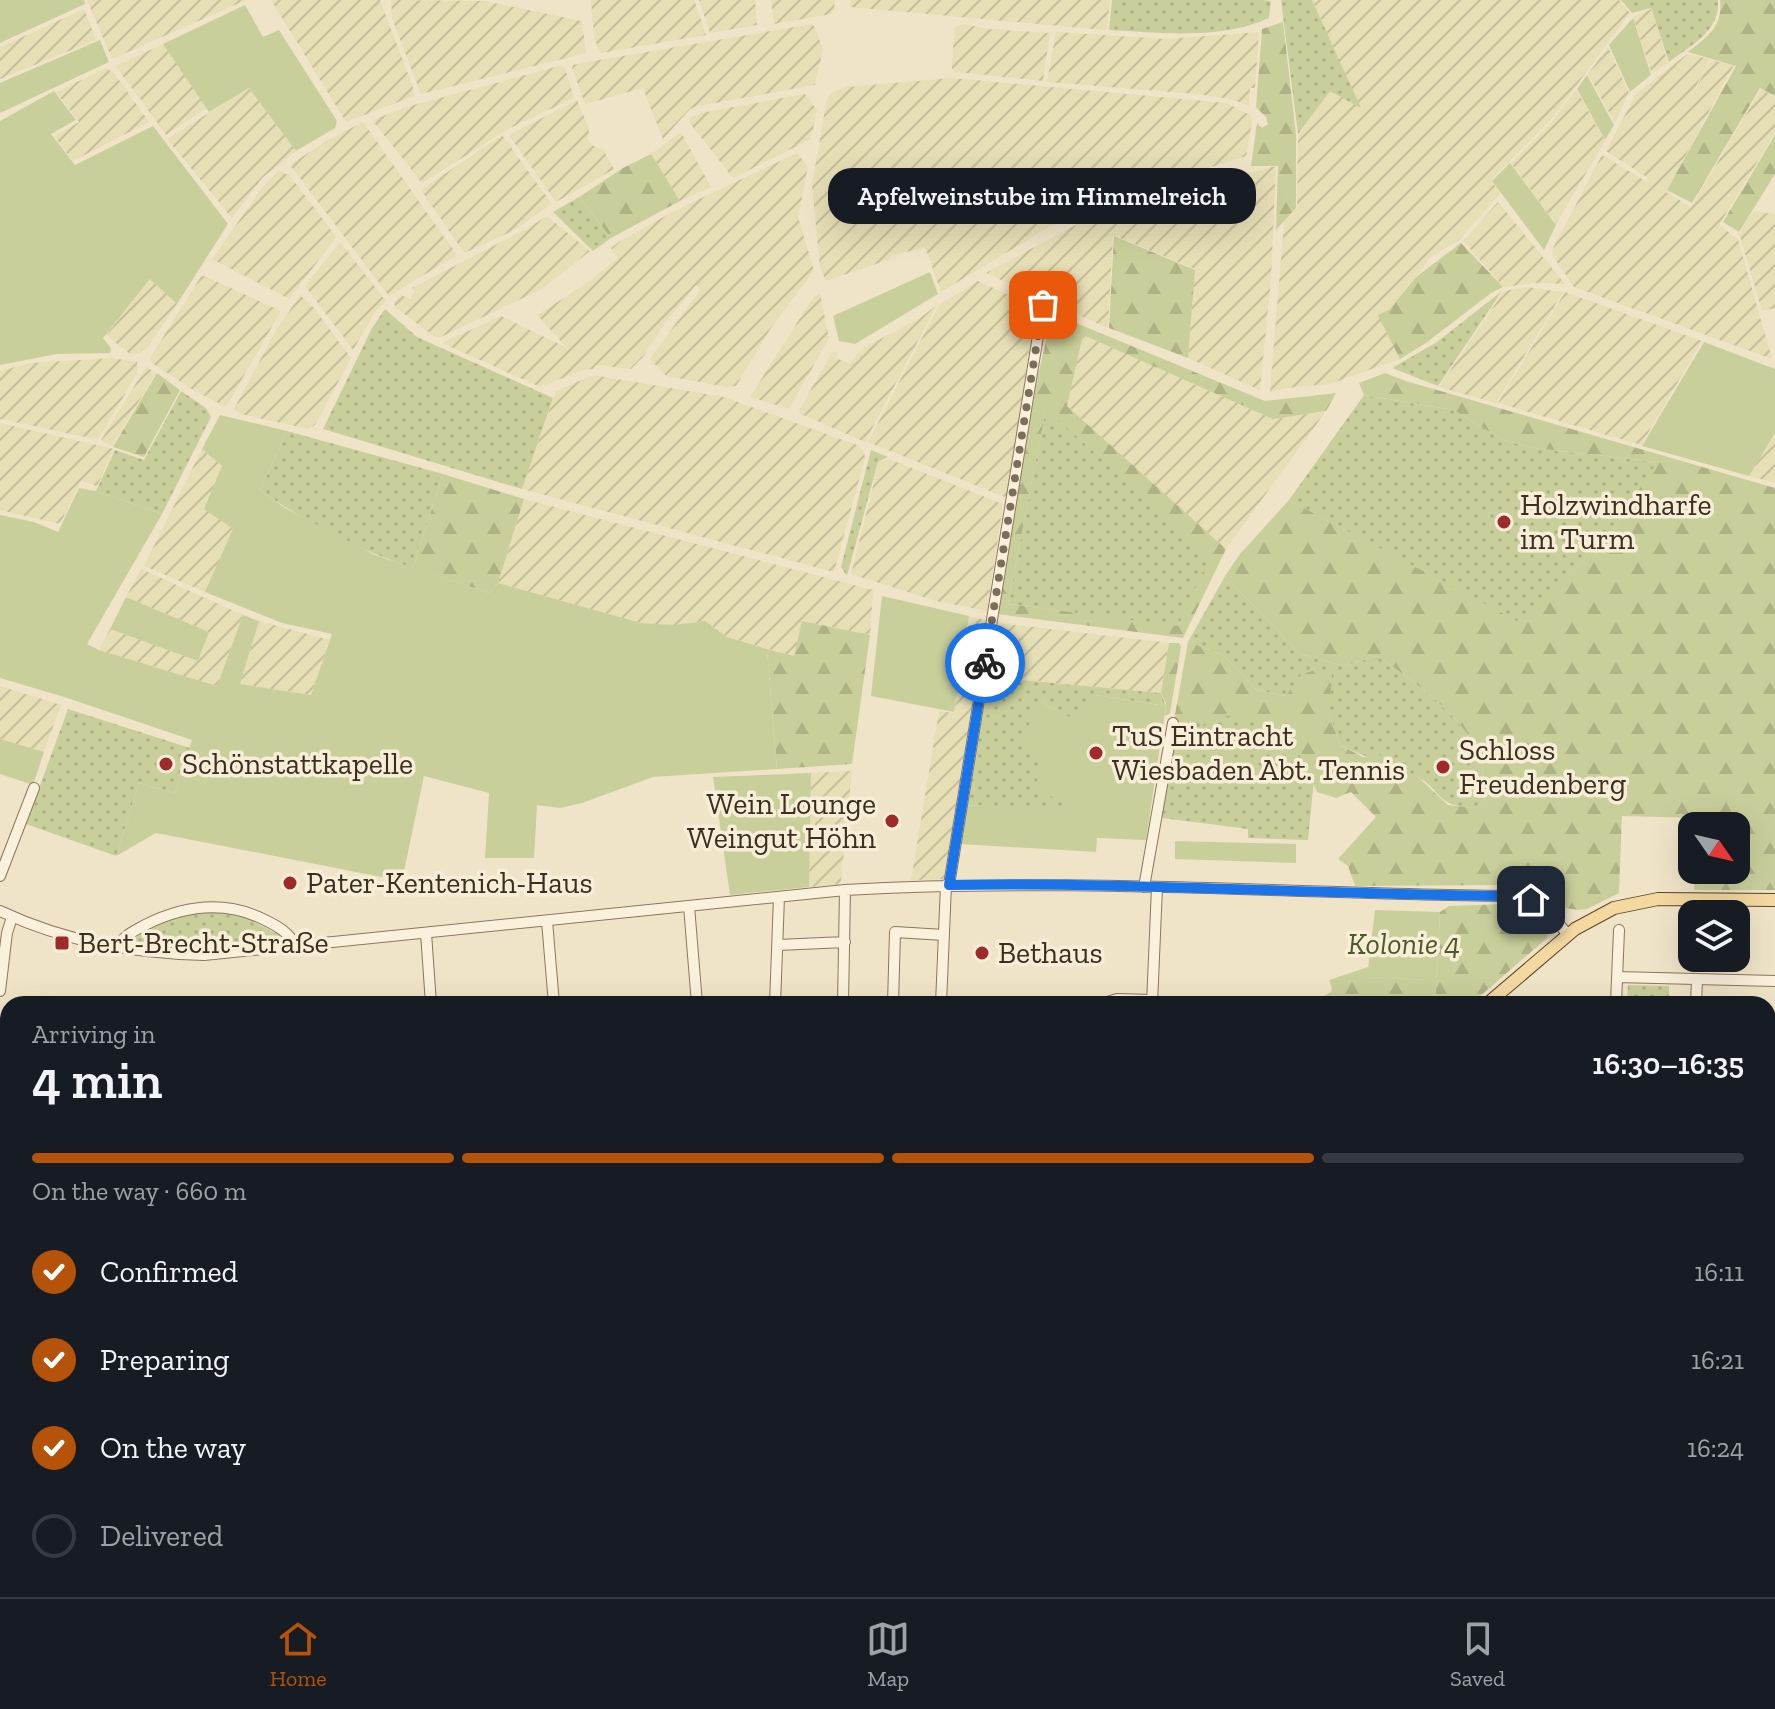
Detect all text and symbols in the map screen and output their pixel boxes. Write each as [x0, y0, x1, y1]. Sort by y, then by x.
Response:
callout: Apfelweinstube im Himmelreich [829, 169, 1257, 225]
text: Apfelweinstube im Himmelreich [857, 180, 1227, 212]
pin [1009, 271, 1077, 339]
icon: bag [1021, 283, 1065, 327]
place label: Holzwindharfe im Turm [1520, 487, 1712, 557]
marker: Holzwindharfe im Turm [1495, 513, 1513, 531]
courier [945, 623, 1025, 703]
icon: bike [963, 641, 1007, 685]
place label: TuS Eintracht Wiesbaden Abt. Tennis [1112, 718, 1405, 788]
place label: Schloss Freudenberg [1459, 732, 1626, 802]
marker: TuS Eintracht Wiesbaden Abt. Tennis [1087, 744, 1105, 762]
place label: Schönstattkapelle [182, 746, 413, 782]
marker: Schönstattkapelle [157, 755, 175, 773]
marker: Schloss Freudenberg [1434, 758, 1452, 776]
place label: Wein Lounge Weingut Höhn [687, 786, 876, 856]
marker: Wein Lounge Weingut Höhn [883, 812, 901, 830]
north arrow [1678, 812, 1750, 884]
map controls [1678, 812, 1750, 972]
place label: Pater-Kentenich-Haus [306, 865, 593, 901]
pin [1497, 866, 1565, 934]
marker: Pater-Kentenich-Haus [281, 874, 299, 892]
icon: home [1509, 878, 1553, 922]
button: layers [1678, 900, 1750, 972]
place label: Bert-Brecht-Straße [78, 925, 329, 961]
park label: Kolonie 4 [1348, 926, 1460, 962]
marker: Bert-Brecht-Straße [53, 934, 71, 952]
place label: Bethaus [998, 935, 1103, 971]
marker: Bethaus [973, 944, 991, 962]
text: Arriving in [32, 1018, 155, 1050]
text: 16:30–16:35 [1592, 1046, 1744, 1082]
text: 4 min [32, 1049, 162, 1111]
text: On the way · 660 m [32, 1175, 247, 1207]
icon: check [32, 1250, 76, 1294]
text: Confirmed [100, 1254, 238, 1290]
text: 16:11 [1694, 1256, 1744, 1288]
icon: check [32, 1338, 76, 1382]
text: Preparing [100, 1342, 230, 1378]
text: 16:21 [1691, 1344, 1744, 1376]
icon: check [32, 1426, 76, 1470]
text: On the way [100, 1430, 246, 1466]
text: 16:24 [1687, 1432, 1744, 1464]
text: Delivered [100, 1518, 223, 1554]
tab: Home [270, 1617, 327, 1692]
tab: Map [866, 1617, 910, 1692]
tab: Saved [1450, 1617, 1505, 1692]

